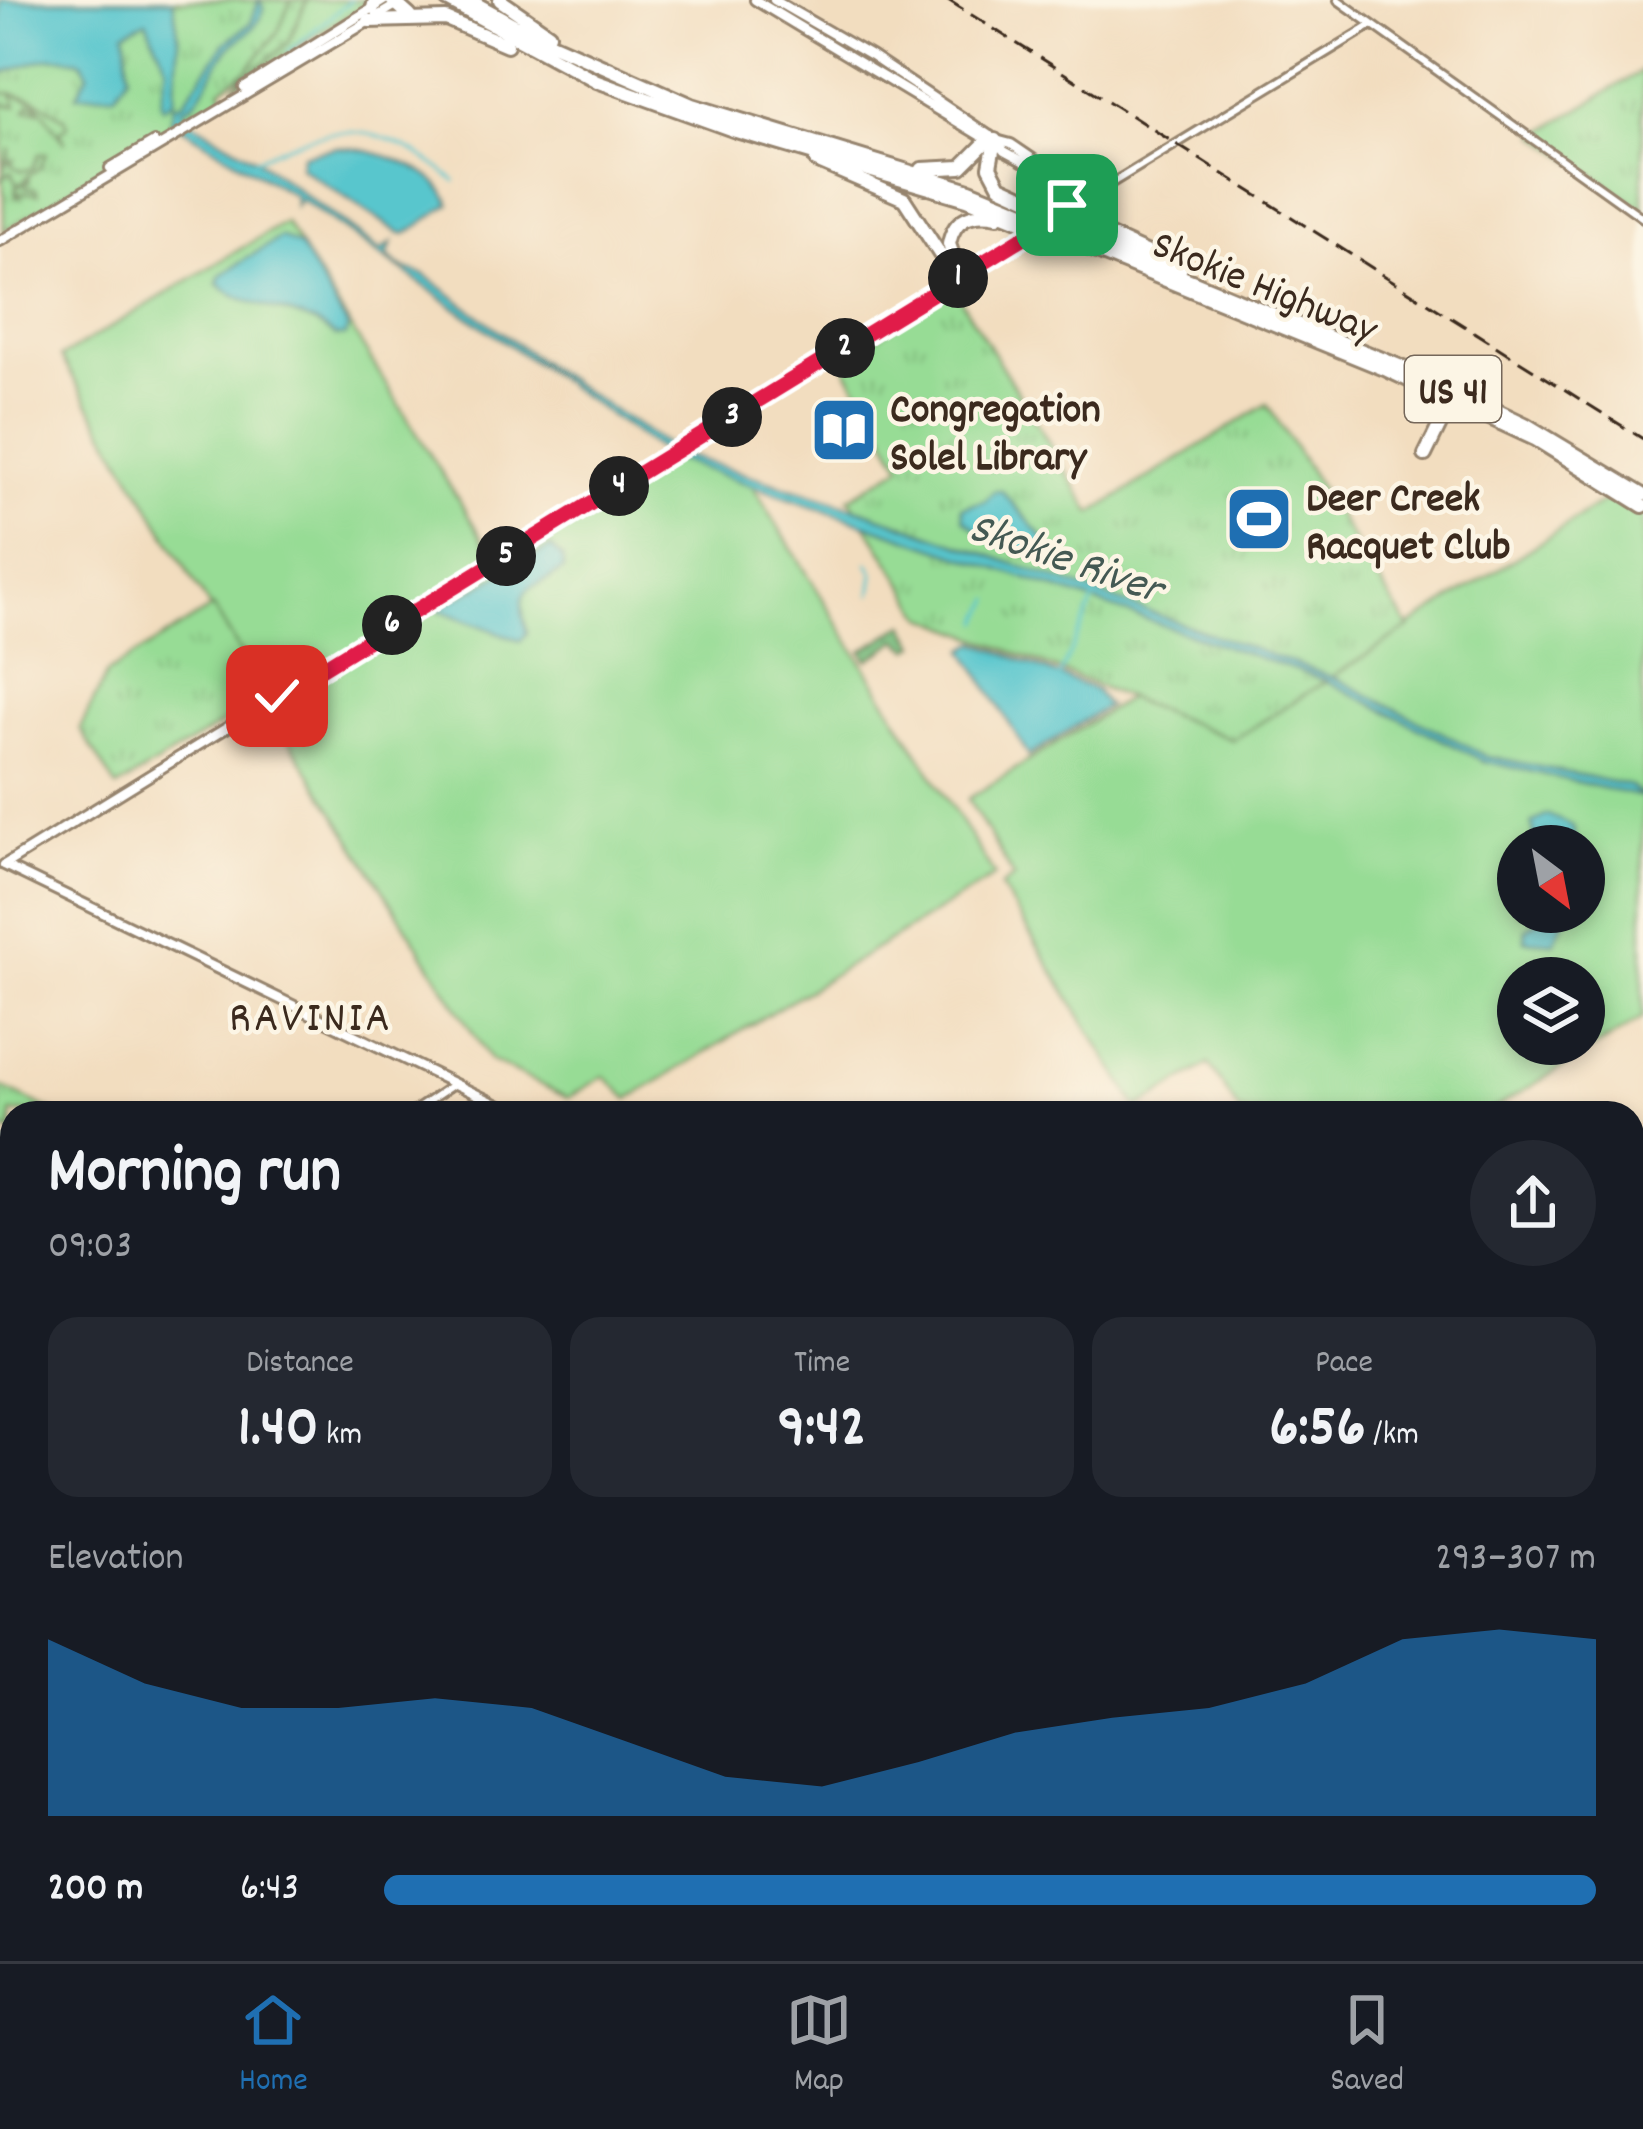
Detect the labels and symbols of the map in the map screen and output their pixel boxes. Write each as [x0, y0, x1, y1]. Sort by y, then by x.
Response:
pin [1016, 154, 1118, 256]
street label: Skokie Highway [1142, 218, 1386, 363]
pin: 1 [928, 248, 988, 308]
pin: 2 [815, 318, 875, 378]
road number: US 41 [1405, 356, 1501, 422]
place label: Congregation Solel Library [890, 383, 1101, 491]
pin: 3 [702, 387, 762, 447]
library icon: Congregation Solel Library [809, 395, 879, 465]
pin: 4 [589, 456, 649, 516]
place label: Deer Creek Racquet Club [1306, 472, 1510, 580]
sports icon: Deer Creek Racquet Club [1224, 484, 1294, 554]
water label: Skokie River [959, 499, 1174, 626]
pin: 5 [476, 526, 536, 586]
pin: 6 [362, 595, 422, 655]
pin [226, 645, 328, 747]
north arrow [1497, 825, 1605, 933]
district label: RAVINIA [229, 989, 393, 1053]

